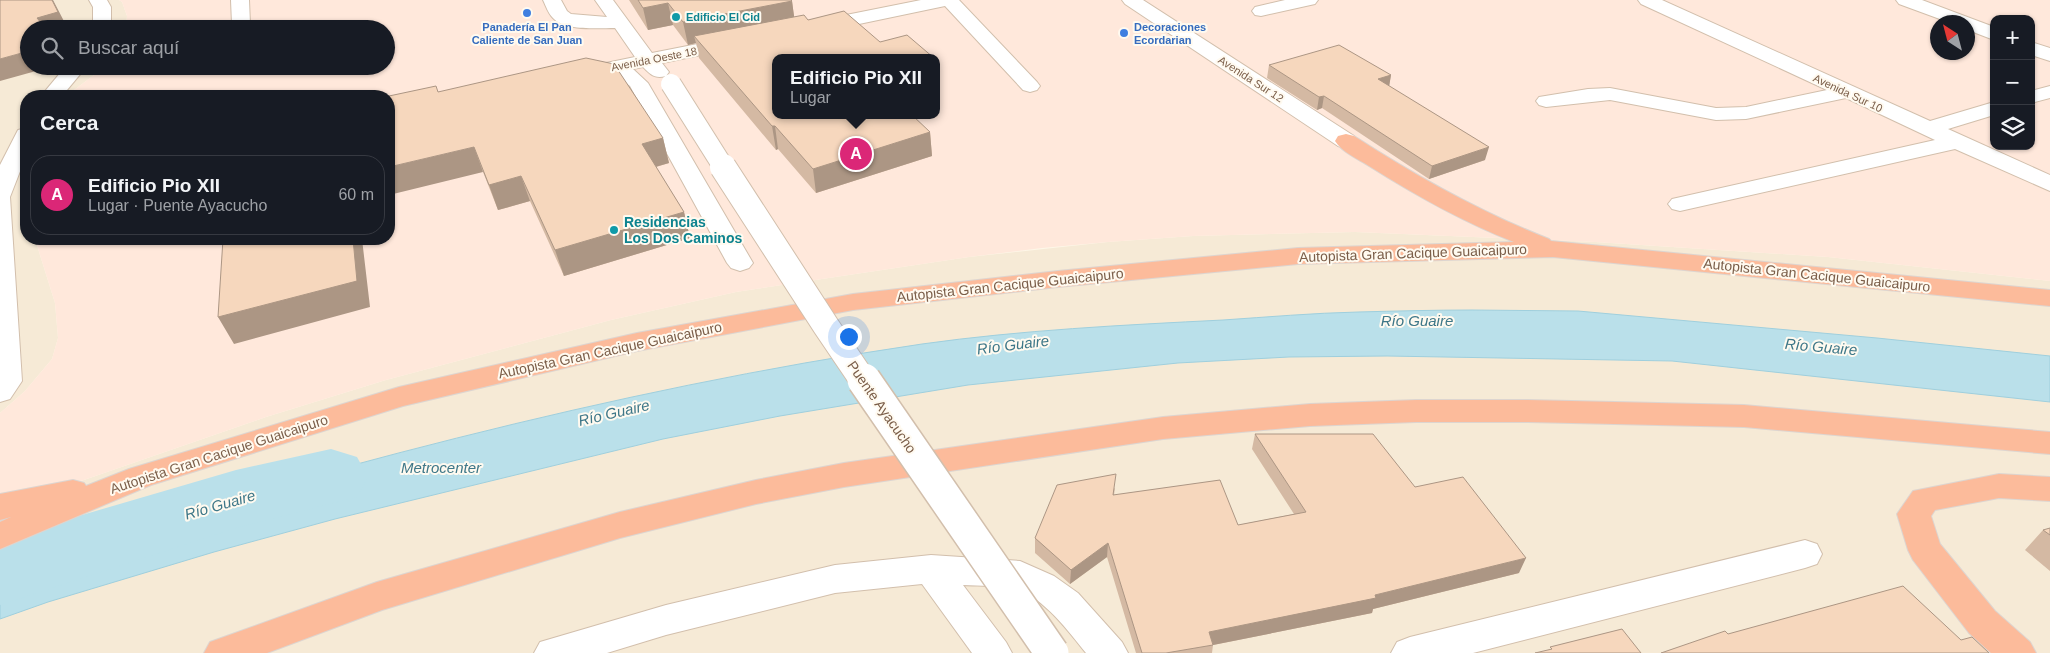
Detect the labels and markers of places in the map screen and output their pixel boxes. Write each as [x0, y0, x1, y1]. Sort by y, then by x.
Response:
marker: Panadería El Pan Caliente de San Juan [521, 7, 533, 19]
marker: Edificio El Cid [670, 11, 682, 23]
place label: Edificio El Cid [686, 11, 760, 23]
place label: Panadería El Pan Caliente de San Juan [472, 21, 583, 46]
place label: Decoraciones Ecordarian [1134, 21, 1206, 46]
marker: Decoraciones Ecordarian [1118, 27, 1130, 39]
pin: A [840, 135, 872, 173]
place label: Residencias Los Dos Caminos [624, 214, 742, 246]
marker: Residencias Los Dos Caminos [608, 224, 620, 236]

